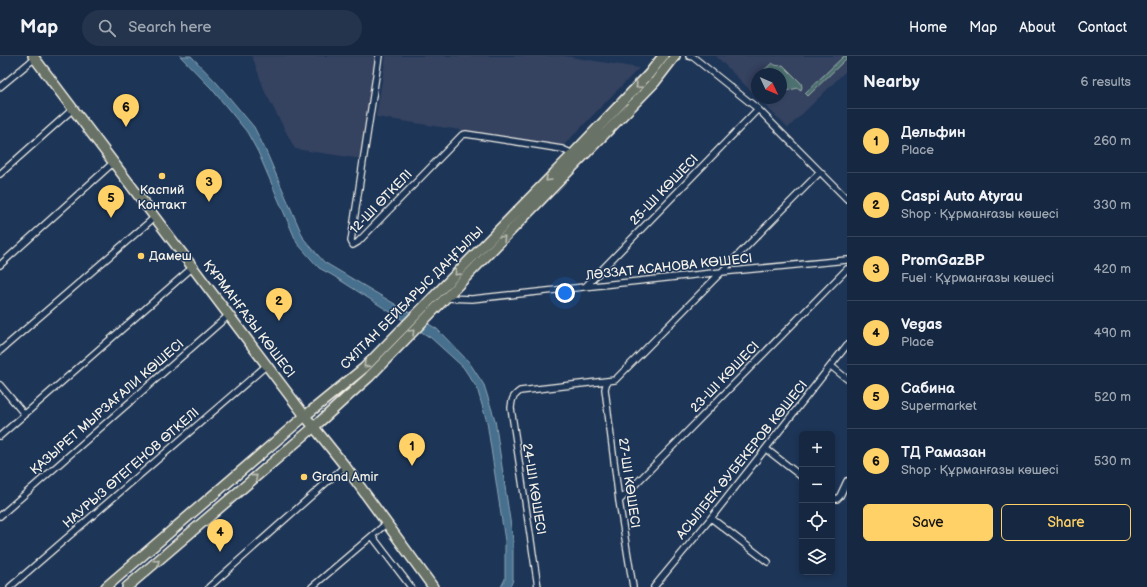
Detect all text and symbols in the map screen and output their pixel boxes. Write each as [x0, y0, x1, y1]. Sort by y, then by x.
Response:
search box [82, 10, 362, 46]
text: Map [20, 16, 58, 39]
icon: search [96, 17, 118, 39]
text: Search here [128, 18, 211, 37]
text: Home [909, 19, 947, 36]
text: Map [969, 19, 997, 36]
text: About [1019, 19, 1056, 36]
text: Contact [1078, 19, 1127, 36]
north arrow [751, 68, 787, 104]
text: Nearby [863, 72, 920, 92]
text: 6 results [1081, 74, 1131, 90]
one-way arrow [635, 81, 643, 89]
pin: 6 [113, 94, 139, 127]
text: Дельфин [901, 123, 966, 142]
text: 1 [873, 133, 879, 149]
text: 260 m [1093, 133, 1131, 149]
text: Place [901, 142, 934, 158]
street label: 25-ШІ КӨШЕСІ [626, 151, 702, 229]
street label: 12-ШІ ӨТКЕЛІ [346, 166, 416, 238]
pin: 3 [196, 169, 222, 202]
marker: Каспий Контакт [157, 171, 167, 181]
one-way arrow [546, 175, 553, 182]
place label: Каспий Контакт [138, 182, 186, 213]
pin: 5 [98, 185, 124, 218]
text: Caspi Auto Atyrau [901, 187, 1023, 206]
text: 2 [872, 197, 880, 213]
text: 330 m [1093, 197, 1131, 213]
text: Shop · Құрманғазы көшесі [901, 206, 1059, 222]
street label: СҰЛТАН БЕЙБАРЫС ДАҢҒЫЛЫ [337, 223, 487, 373]
one-way arrow [498, 236, 505, 243]
place label: Дамеш [149, 248, 192, 264]
street label: ЛӘЗЗАТ АСАНОВА КӨШЕСІ [584, 250, 753, 284]
marker: Дамеш [136, 251, 146, 261]
text: PromGazBP [901, 251, 984, 270]
street label: ҚҰРМАНҒАЗЫ КӨШЕСІ [200, 257, 298, 381]
text: 3 [872, 261, 880, 277]
text: 420 m [1093, 261, 1131, 277]
one-way arrow [454, 268, 462, 276]
text: Fuel · Құрманғазы көшесі [901, 270, 1054, 286]
your location [555, 283, 575, 303]
pin: 2 [266, 288, 292, 321]
text: Vegas [901, 315, 942, 334]
text: 4 [872, 325, 880, 341]
text: 490 m [1094, 325, 1131, 341]
one-way arrow [407, 329, 415, 337]
text: Place [901, 334, 934, 350]
street label: ҚАЗЫРЕТ МЫРЗАҒАЛИ КӨШЕСІ [27, 336, 187, 478]
street label: 23-ШІ КӨШЕСІ [687, 338, 763, 416]
one-way arrow [363, 361, 371, 368]
street label: АСЫЛБЕК ӘУБЕКЕРОВ КӨШЕСІ [672, 377, 811, 543]
text: Сабина [901, 379, 955, 398]
text: 5 [872, 389, 880, 405]
text: 520 m [1094, 389, 1131, 405]
text: Supermarket [901, 398, 977, 414]
street label: НАУРЫЗ ӨТЕГЕНОВ ӨТКЕЛІ [60, 404, 202, 532]
map controls [799, 431, 835, 575]
button: + [799, 431, 835, 467]
pin: 1 [399, 433, 425, 466]
street label: 27-ШІ КӨШЕСІ [615, 437, 643, 529]
street label: 24-ШІ КӨШЕСІ [519, 442, 549, 536]
text: ТД Рамазан [901, 443, 986, 462]
text: 6 [872, 453, 880, 469]
text: 530 m [1094, 453, 1131, 469]
text: Shop · Құрманғазы көшесі [901, 462, 1059, 478]
button: − [799, 467, 835, 503]
place label: Grand Amir [312, 469, 379, 485]
marker: Grand Amir [299, 472, 309, 482]
one-way arrow [251, 474, 258, 481]
button: locate [799, 503, 835, 539]
button: Save [863, 504, 993, 541]
button: Share [1001, 504, 1131, 541]
pin: 4 [207, 519, 233, 552]
button: layers [799, 539, 835, 575]
one-way arrow [152, 559, 160, 566]

